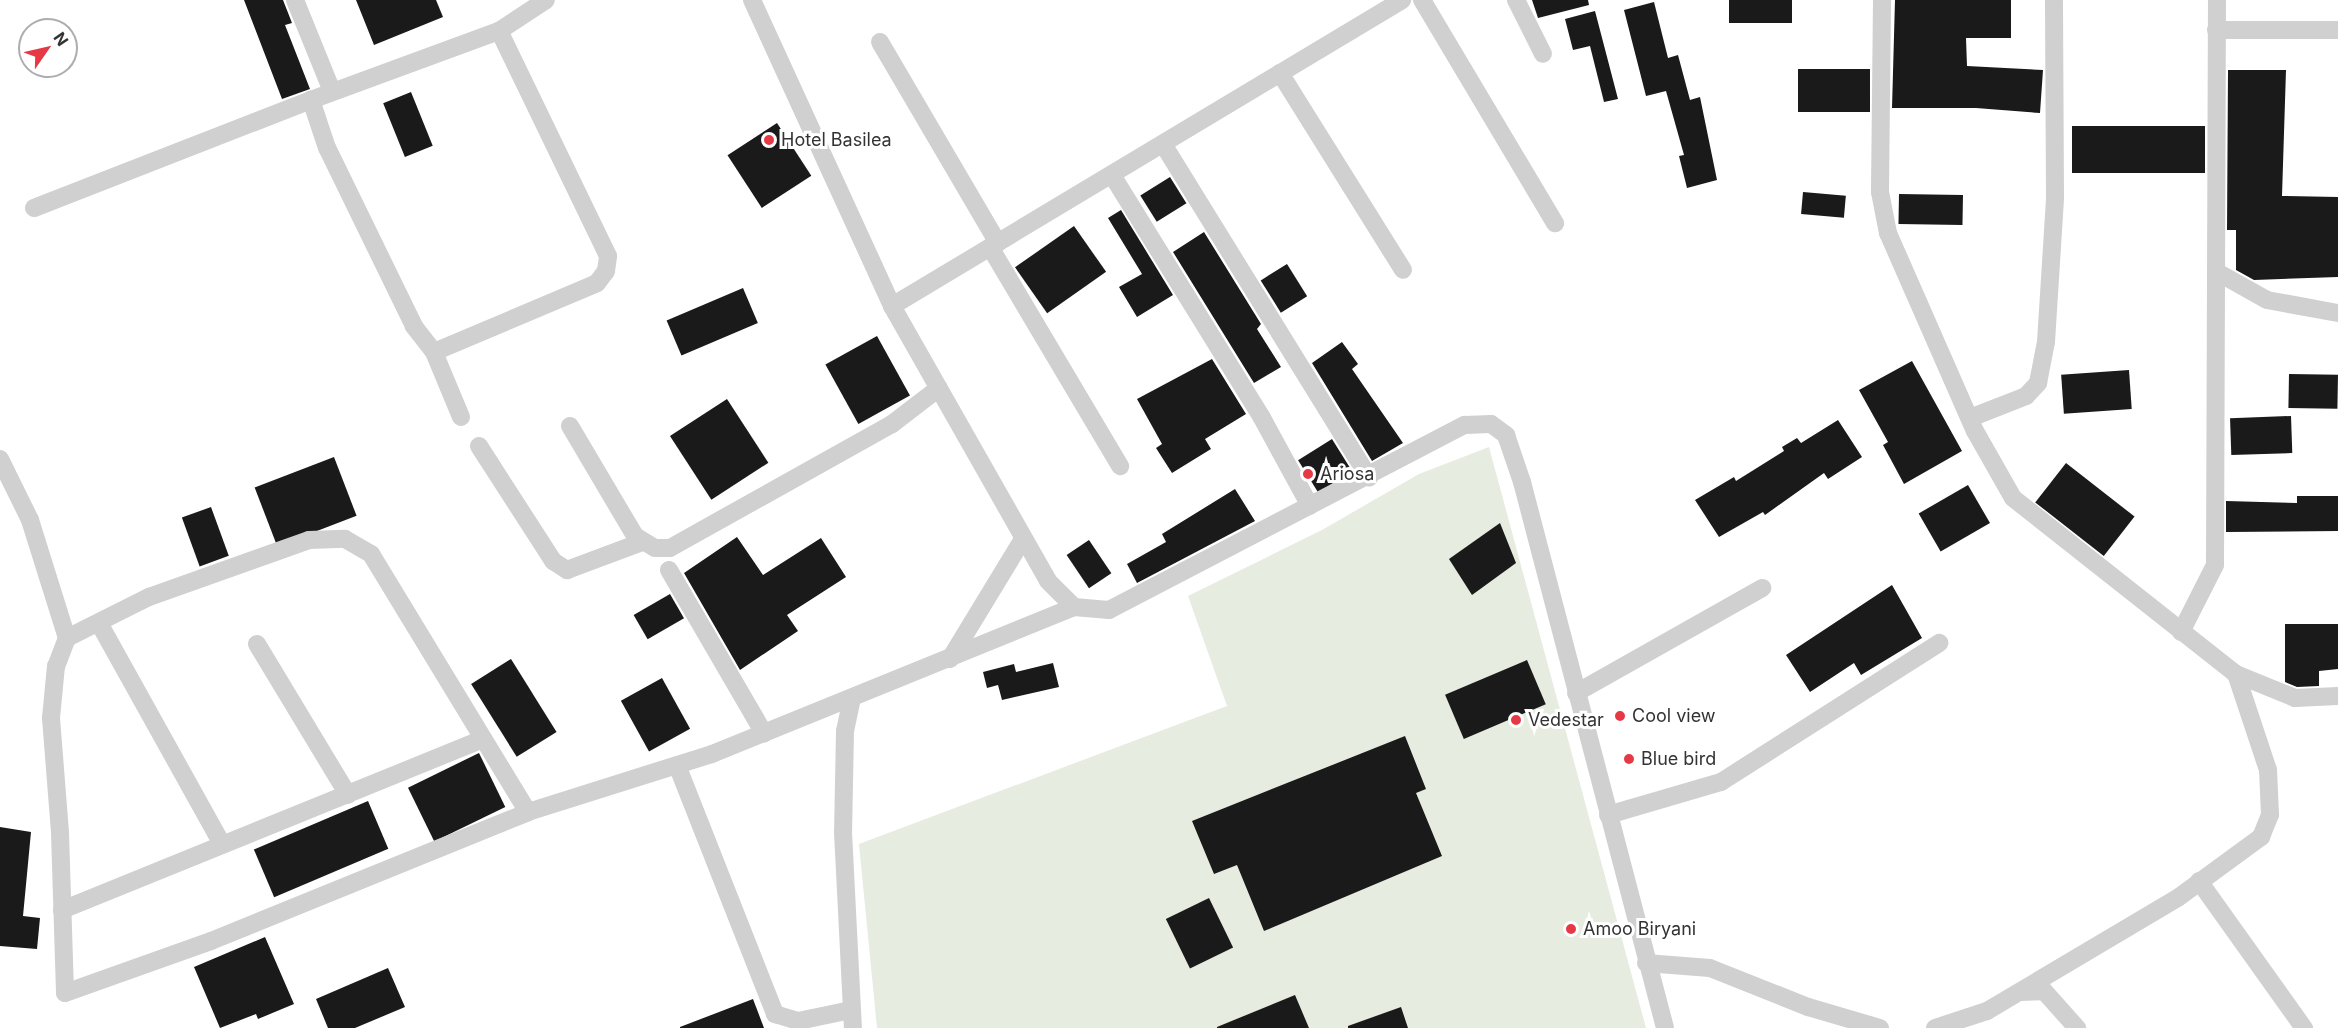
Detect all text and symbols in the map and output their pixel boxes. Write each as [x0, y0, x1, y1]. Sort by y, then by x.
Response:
north arrow [18, 18, 78, 78]
text: N [50, 28, 73, 50]
place label: Hotel Basilea [781, 129, 892, 151]
marker: Hotel Basilea [762, 133, 776, 147]
place label: Ariosa [1320, 463, 1374, 485]
marker: Ariosa [1301, 467, 1315, 481]
place label: Cool view [1632, 705, 1716, 727]
place label: Vedestar [1528, 709, 1604, 731]
marker: Cool view [1613, 709, 1627, 723]
marker: Vedestar [1509, 713, 1523, 727]
place label: Blue bird [1641, 748, 1716, 770]
marker: Blue bird [1622, 752, 1636, 766]
place label: Amoo Biryani [1583, 918, 1696, 940]
marker: Amoo Biryani [1564, 922, 1578, 936]

